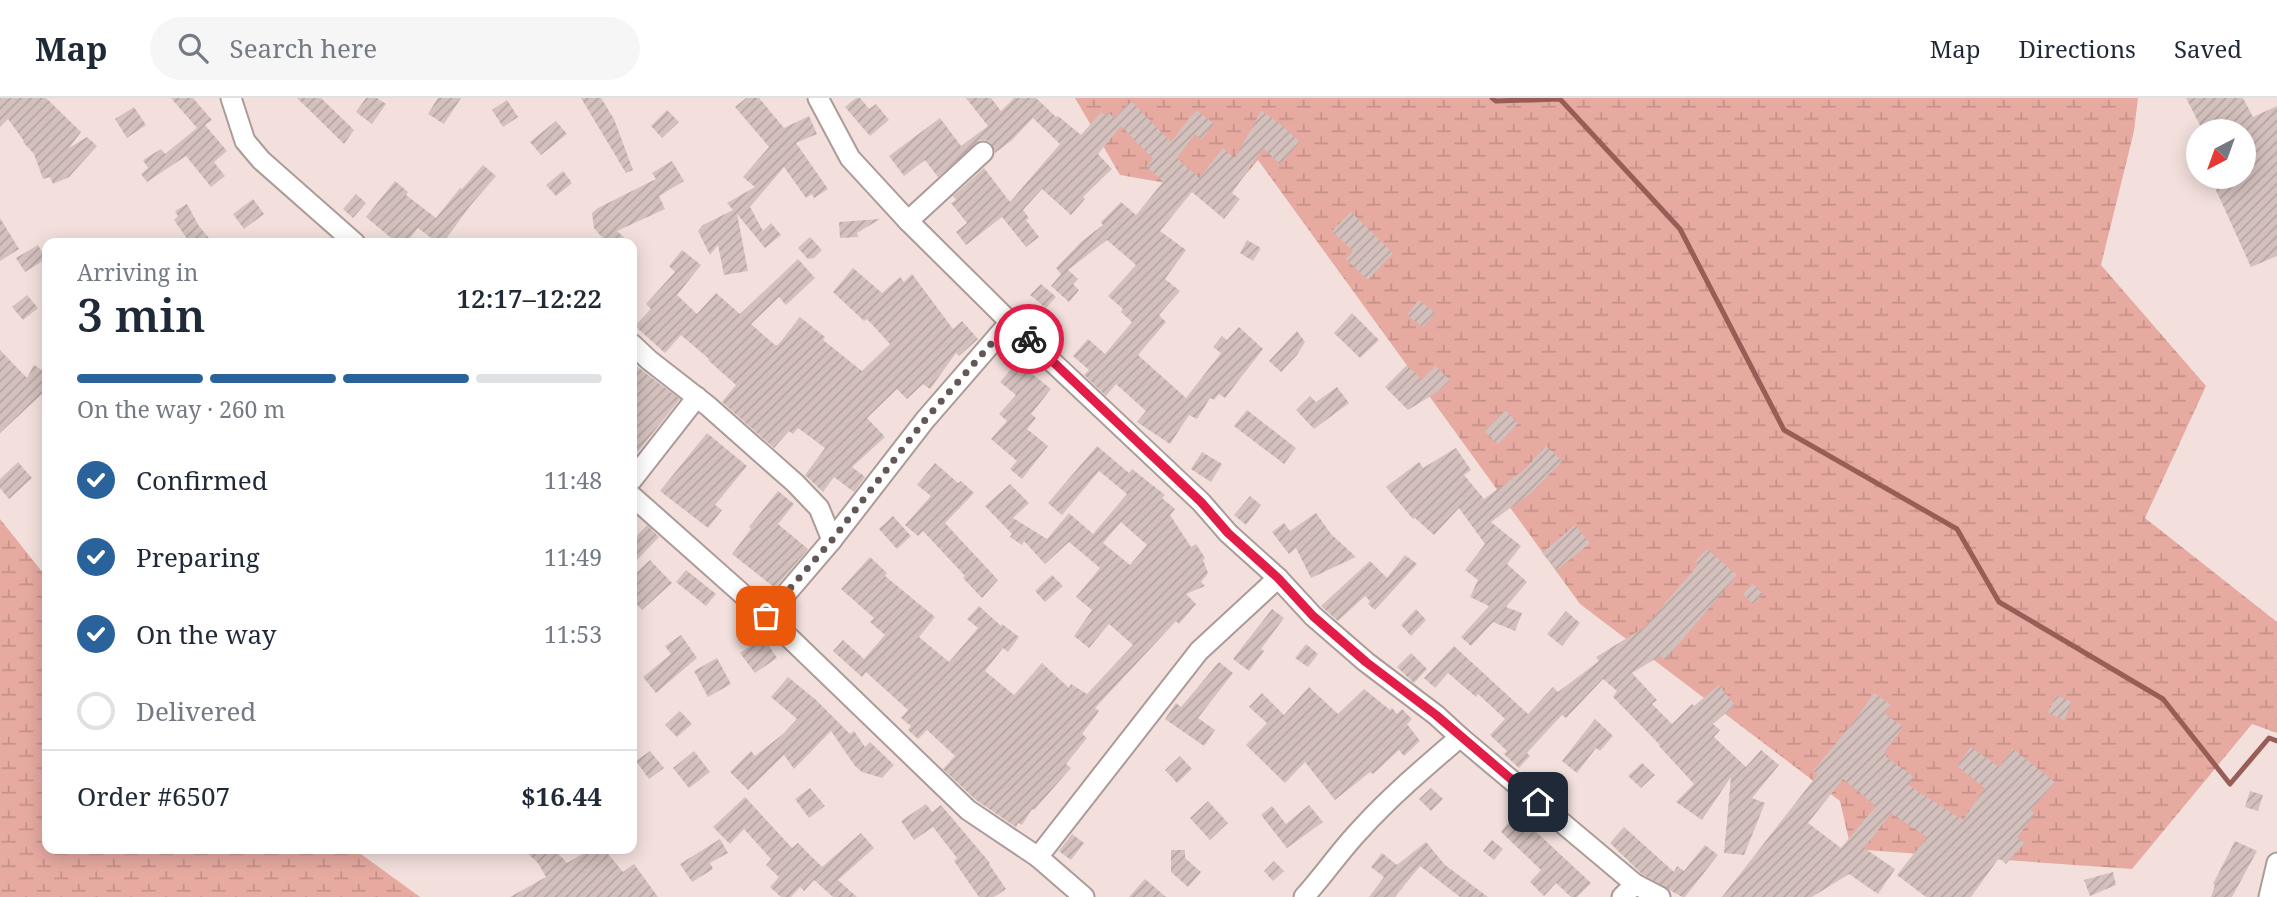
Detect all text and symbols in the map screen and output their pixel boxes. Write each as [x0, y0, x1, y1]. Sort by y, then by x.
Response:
search box [150, 17, 640, 80]
text: Map [35, 26, 108, 71]
icon: search [174, 29, 212, 67]
text: Search here [230, 30, 377, 66]
text: Map [1930, 32, 1981, 65]
text: Directions [2019, 32, 2136, 65]
text: Saved [2174, 32, 2242, 65]
north arrow [2186, 119, 2256, 189]
map controls [2186, 119, 2256, 189]
text: Arriving in [77, 256, 198, 288]
text: 12:17–12:22 [456, 280, 602, 316]
text: 3 min [77, 283, 205, 345]
courier [994, 304, 1064, 374]
icon: bike [1010, 320, 1048, 358]
text: On the way · 260 m [77, 393, 285, 425]
icon: check [77, 461, 115, 499]
text: Confirmed [136, 462, 268, 498]
text: 11:48 [544, 464, 602, 496]
icon: check [77, 538, 115, 576]
text: Preparing [136, 539, 260, 575]
text: 11:49 [544, 541, 602, 573]
pin [736, 586, 796, 646]
icon: bag [747, 597, 785, 635]
icon: check [77, 615, 115, 653]
text: On the way [136, 616, 276, 652]
text: 11:53 [544, 618, 602, 650]
text: Delivered [136, 693, 256, 729]
pin [1508, 772, 1568, 832]
text: Order #6507 [77, 778, 230, 814]
text: $16.44 [521, 778, 602, 814]
icon: home [1519, 783, 1557, 821]

